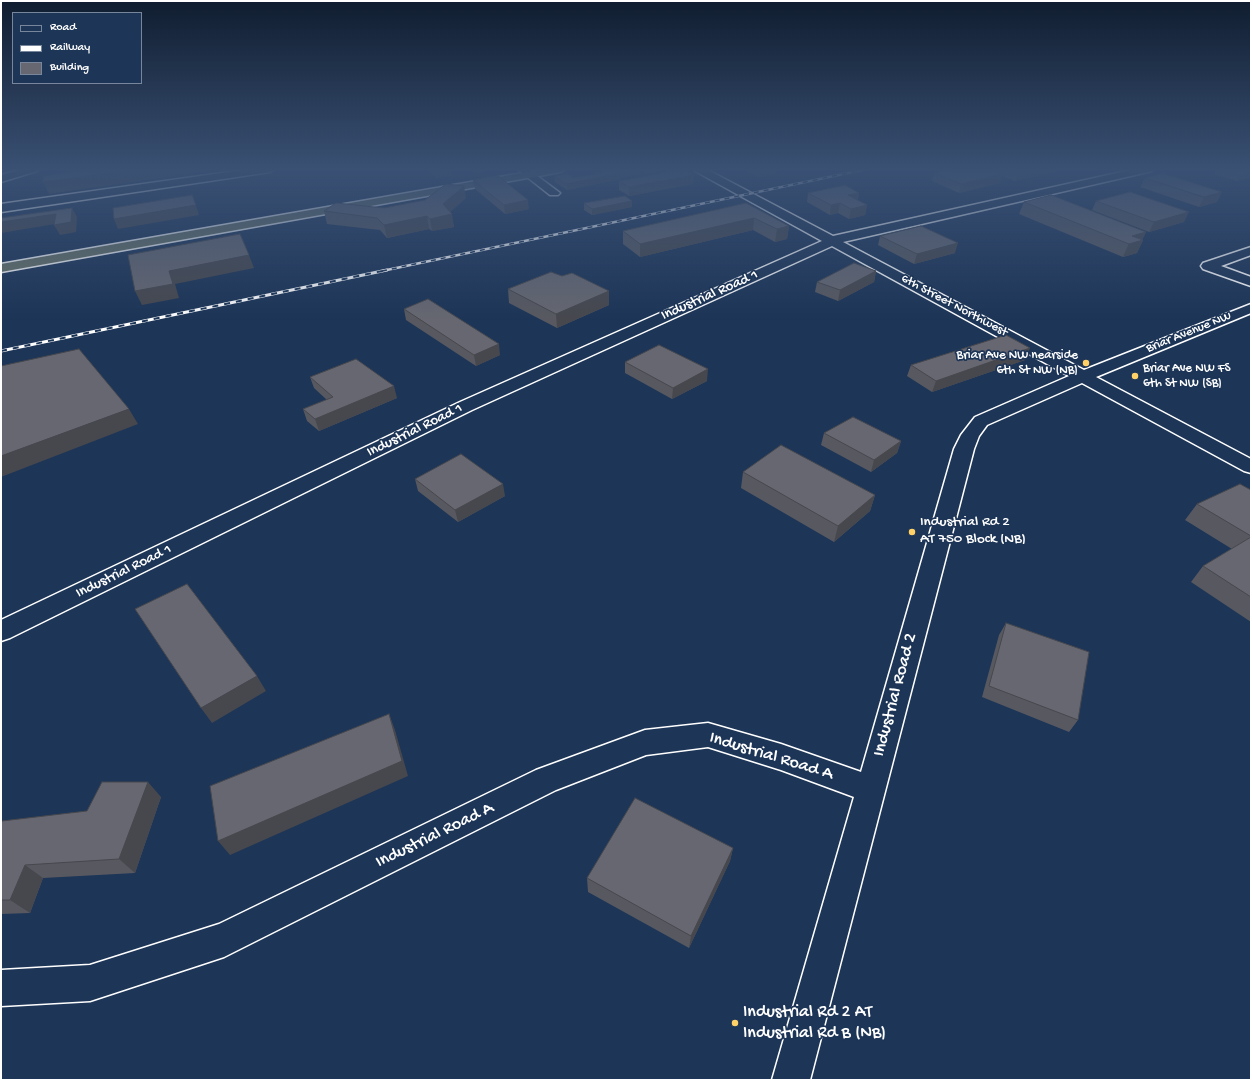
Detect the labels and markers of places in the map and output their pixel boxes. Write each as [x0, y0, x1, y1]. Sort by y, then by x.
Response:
place label: Briar Ave NW nearside 6th St NW (NB) [957, 348, 1078, 379]
marker: Briar Ave NW nearside 6th St NW (NB) [1081, 358, 1091, 368]
place label: Briar Ave NW FS 6th St NW (SB) [1143, 361, 1230, 392]
marker: Briar Ave NW FS 6th St NW (SB) [1130, 371, 1140, 381]
place label: Industrial Rd 2 AT 750 Block (NB) [920, 514, 1026, 549]
marker: Industrial Rd 2 AT 750 Block (NB) [907, 527, 917, 537]
place label: Industrial Rd 2 AT Industrial Rd B (NB) [743, 1002, 886, 1044]
marker: Industrial Rd 2 AT Industrial Rd B (NB) [730, 1018, 740, 1028]

